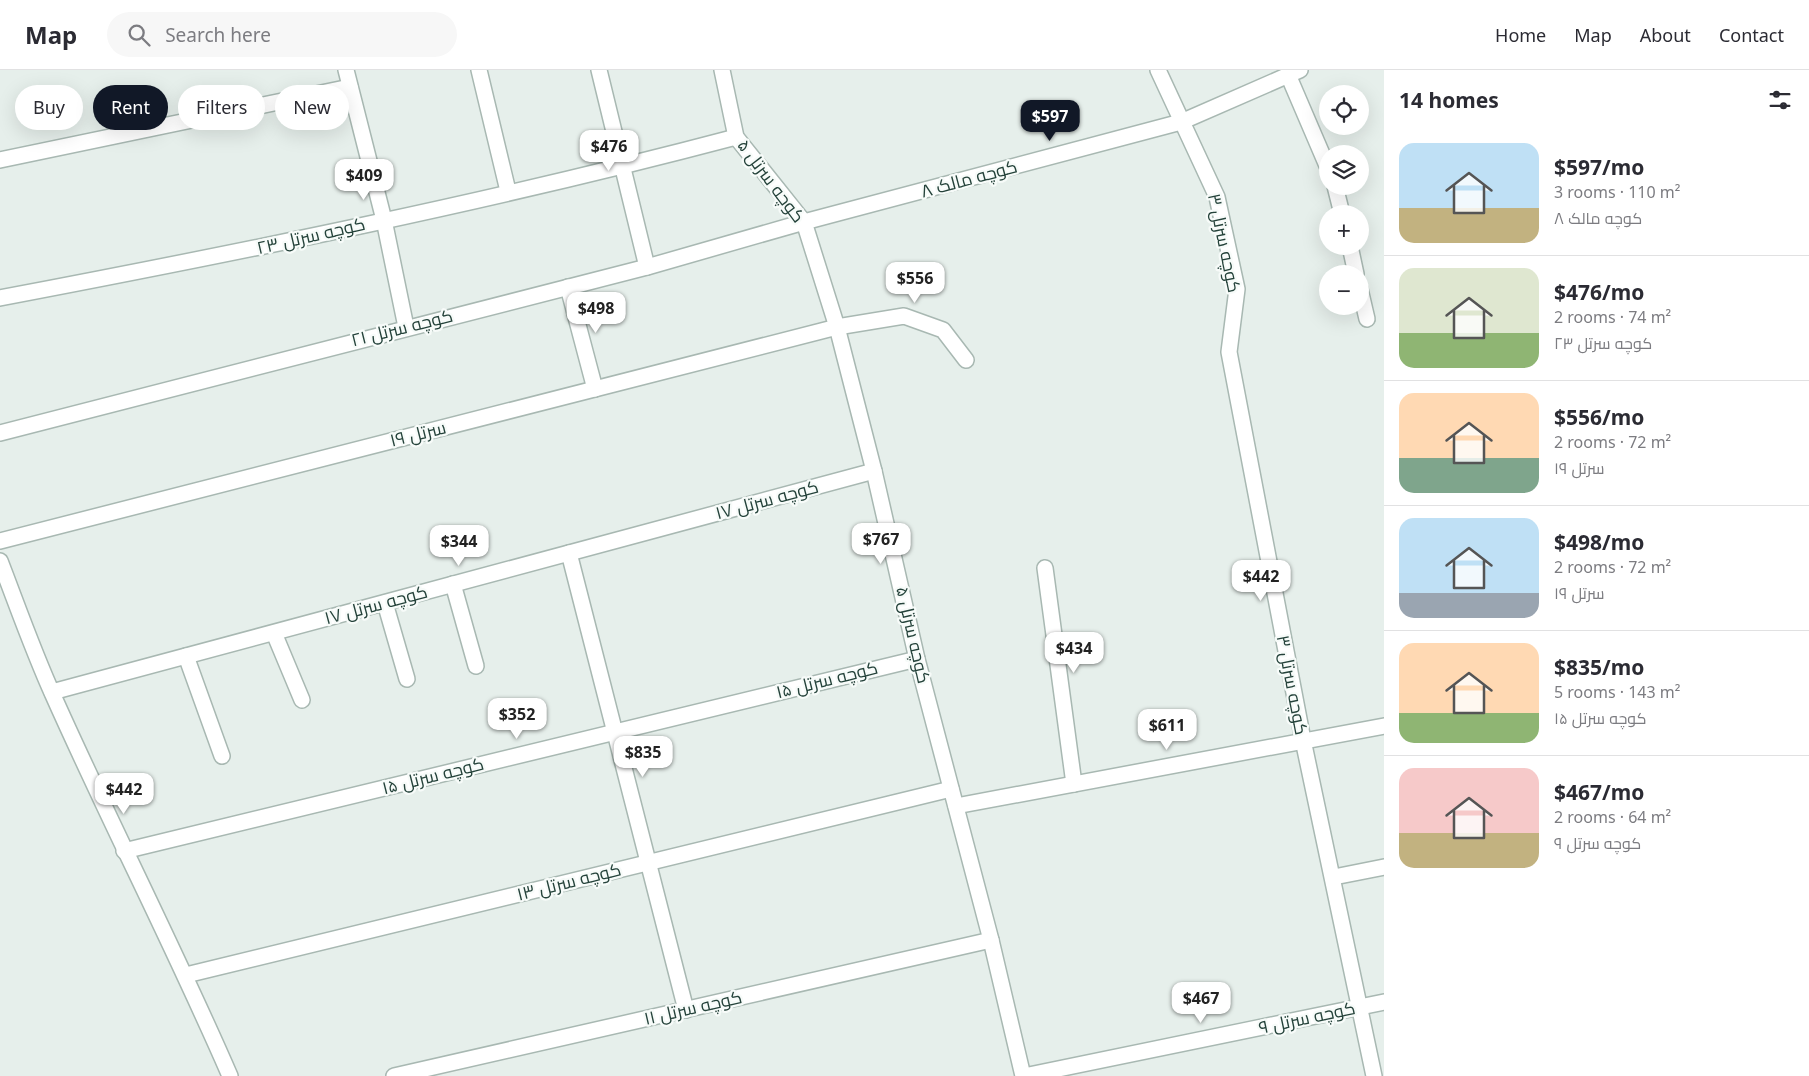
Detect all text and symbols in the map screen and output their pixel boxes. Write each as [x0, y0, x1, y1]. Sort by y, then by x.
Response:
search box [107, 12, 457, 57]
text: Map [25, 18, 77, 51]
icon: search [125, 21, 153, 49]
text: Search here [165, 22, 271, 48]
text: Home [1495, 23, 1546, 47]
text: Map [1574, 23, 1612, 47]
text: About [1640, 23, 1691, 47]
text: Contact [1719, 23, 1784, 47]
chip: Buy [15, 85, 83, 130]
chip: Rent [93, 85, 168, 130]
chip: Filters [178, 85, 265, 130]
chip: New [275, 85, 349, 130]
map controls [1319, 85, 1369, 315]
button: locate [1319, 85, 1369, 135]
text: 14 homes [1399, 86, 1499, 114]
icon: filters [1766, 86, 1794, 114]
pin: $597 [1020, 100, 1080, 142]
text: $597 [1032, 105, 1068, 127]
pin: $476 [579, 129, 639, 172]
street label: کوچه سرتل ۵ [732, 134, 811, 228]
text: $476 [591, 135, 627, 157]
button: layers [1319, 145, 1369, 195]
text: $597/mo [1554, 153, 1644, 181]
street label: کوچه مالک ۸ [918, 154, 1020, 203]
pin: $409 [334, 158, 394, 201]
icon: home [1439, 163, 1499, 223]
text: $409 [346, 164, 382, 186]
text: 3 rooms · 110 m² [1554, 181, 1680, 203]
street label: کوچه سرتل ۳ [1202, 191, 1247, 295]
button: + [1319, 205, 1369, 255]
text: کوچه مالک ۸ [1554, 207, 1642, 229]
street label: کوچه سرتل ۲۳ [254, 211, 368, 260]
pin: $556 [885, 262, 945, 304]
button: − [1319, 265, 1369, 315]
text: $556 [897, 267, 933, 289]
text: $476/mo [1554, 278, 1644, 306]
icon: home [1439, 288, 1499, 348]
pin: $498 [566, 292, 626, 334]
text: $498 [578, 297, 614, 319]
street label: کوچه سرتل ۲۱ [348, 303, 455, 352]
text: 2 rooms · 74 m² [1554, 306, 1671, 328]
text: کوچه سرتل ۲۳ [1554, 332, 1652, 354]
text: $556/mo [1554, 403, 1644, 431]
icon: home [1439, 413, 1499, 473]
street label: سرتل ۱۹ [387, 414, 448, 452]
text: 2 rooms · 72 m² [1554, 431, 1671, 453]
text: سرتل ۱۹ [1554, 457, 1605, 479]
street label: کوچه سرتل ۱۷ [713, 474, 821, 525]
pin: $767 [851, 522, 911, 565]
pin: $344 [429, 524, 489, 567]
text: $767 [863, 528, 899, 550]
text: $498/mo [1554, 528, 1644, 556]
text: $344 [441, 530, 477, 552]
icon: home [1439, 538, 1499, 598]
text: 2 rooms · 72 m² [1554, 556, 1671, 578]
pin: $442 [1231, 560, 1291, 602]
text: $442 [1243, 565, 1279, 587]
street label: کوچه سرتل ۱۷ [322, 579, 430, 630]
text: سرتل ۱۹ [1554, 582, 1605, 604]
street label: کوچه سرتل ۵ [890, 584, 937, 686]
pin: $434 [1044, 632, 1104, 674]
street label: کوچه سرتل ۳ [1271, 633, 1314, 737]
text: $434 [1056, 637, 1092, 659]
text: $835/mo [1554, 653, 1644, 681]
street label: کوچه سرتل ۱۵ [773, 655, 880, 704]
icon: home [1439, 663, 1499, 723]
text: 5 rooms · 143 m² [1554, 681, 1680, 703]
pin: $352 [487, 698, 547, 740]
text: $352 [499, 703, 535, 725]
text: کوچه سرتل ۱۵ [1554, 707, 1647, 729]
pin: $611 [1137, 708, 1197, 751]
text: $611 [1149, 714, 1185, 736]
pin: $835 [613, 736, 673, 778]
text: $835 [625, 741, 661, 763]
street label: کوچه سرتل ۱۵ [379, 751, 486, 800]
pin: $442 [94, 772, 154, 815]
text: $442 [106, 778, 142, 800]
text: $467/mo [1554, 778, 1644, 806]
icon: home [1439, 788, 1499, 848]
text: 2 rooms · 64 m² [1554, 806, 1671, 828]
text: کوچه سرتل ۹ [1554, 832, 1641, 854]
street label: کوچه سرتل ۱۳ [514, 857, 624, 907]
pin: $467 [1171, 982, 1231, 1024]
street label: کوچه سرتل ۱۱ [641, 984, 744, 1031]
text: $467 [1183, 987, 1219, 1009]
street label: کوچه سرتل ۹ [1256, 995, 1357, 1040]

